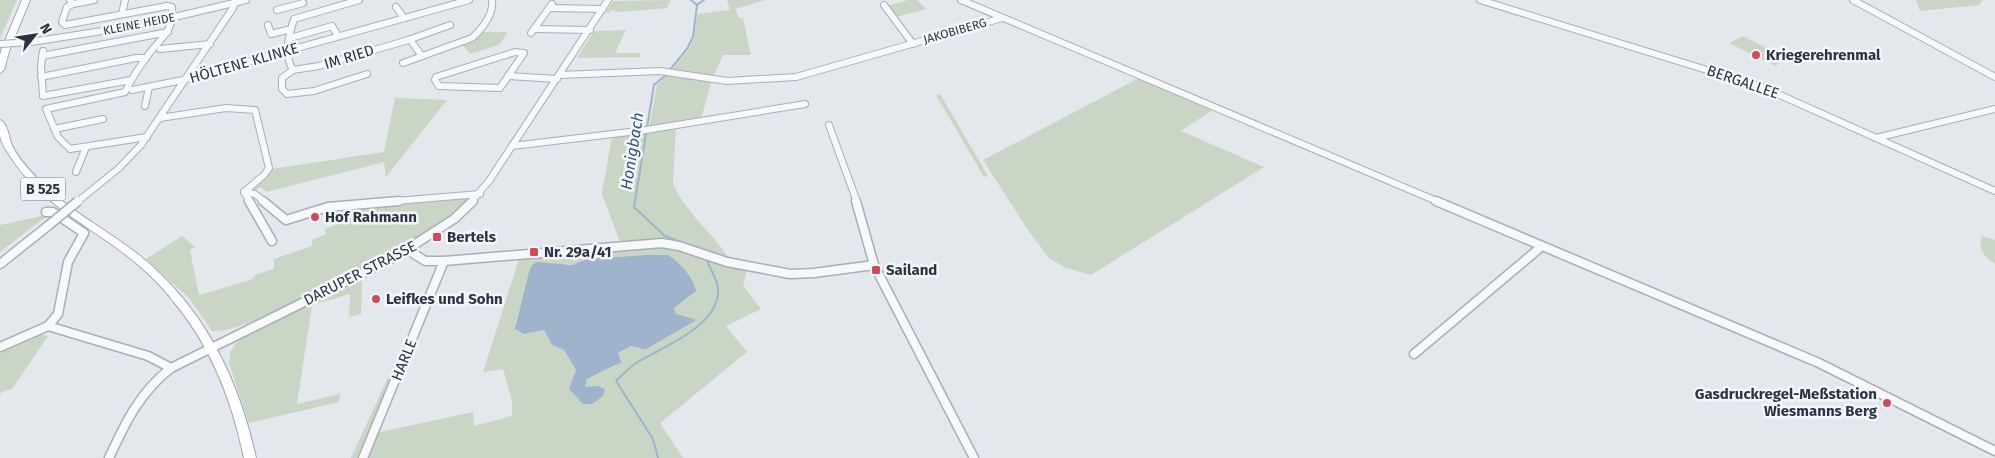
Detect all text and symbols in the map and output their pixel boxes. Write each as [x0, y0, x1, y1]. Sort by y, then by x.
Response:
north arrow [10, 10, 60, 60]
street label: KLEINE HEIDE [102, 10, 176, 38]
street label: JAKOBIBERG [922, 15, 988, 47]
text: N [36, 20, 56, 37]
street label: HÖLTENE KLINKE [187, 39, 301, 87]
street label: IM RIED [322, 41, 376, 73]
place label: Kriegerehrenmal [1766, 46, 1881, 64]
marker: Kriegerehrenmal [1750, 49, 1762, 61]
street label: BERGALLEE [1705, 61, 1781, 103]
water label: Honigbach [616, 111, 648, 191]
road number: B 525 [20, 178, 66, 200]
place label: Hof Rahmann [325, 208, 417, 226]
marker: Hof Rahmann [309, 211, 321, 223]
place label: Bertels [447, 228, 496, 246]
marker: Bertels [431, 231, 443, 243]
street label: DARUPER STRASSE [301, 237, 419, 309]
place label: Nr. 29a/41 [544, 243, 611, 261]
marker: Nr. 29a/41 [528, 246, 540, 258]
place label: Sailand [886, 261, 937, 279]
marker: Sailand [870, 264, 882, 276]
place label: Leifkes und Sohn [386, 290, 503, 308]
marker: Leifkes und Sohn [370, 293, 382, 305]
street label: HARLE [388, 337, 420, 383]
place label: Gasdruckregel-Meßstation Wiesmanns Berg [1695, 385, 1878, 420]
marker: Gasdruckregel-Meßstation Wiesmanns Berg [1881, 397, 1893, 409]

